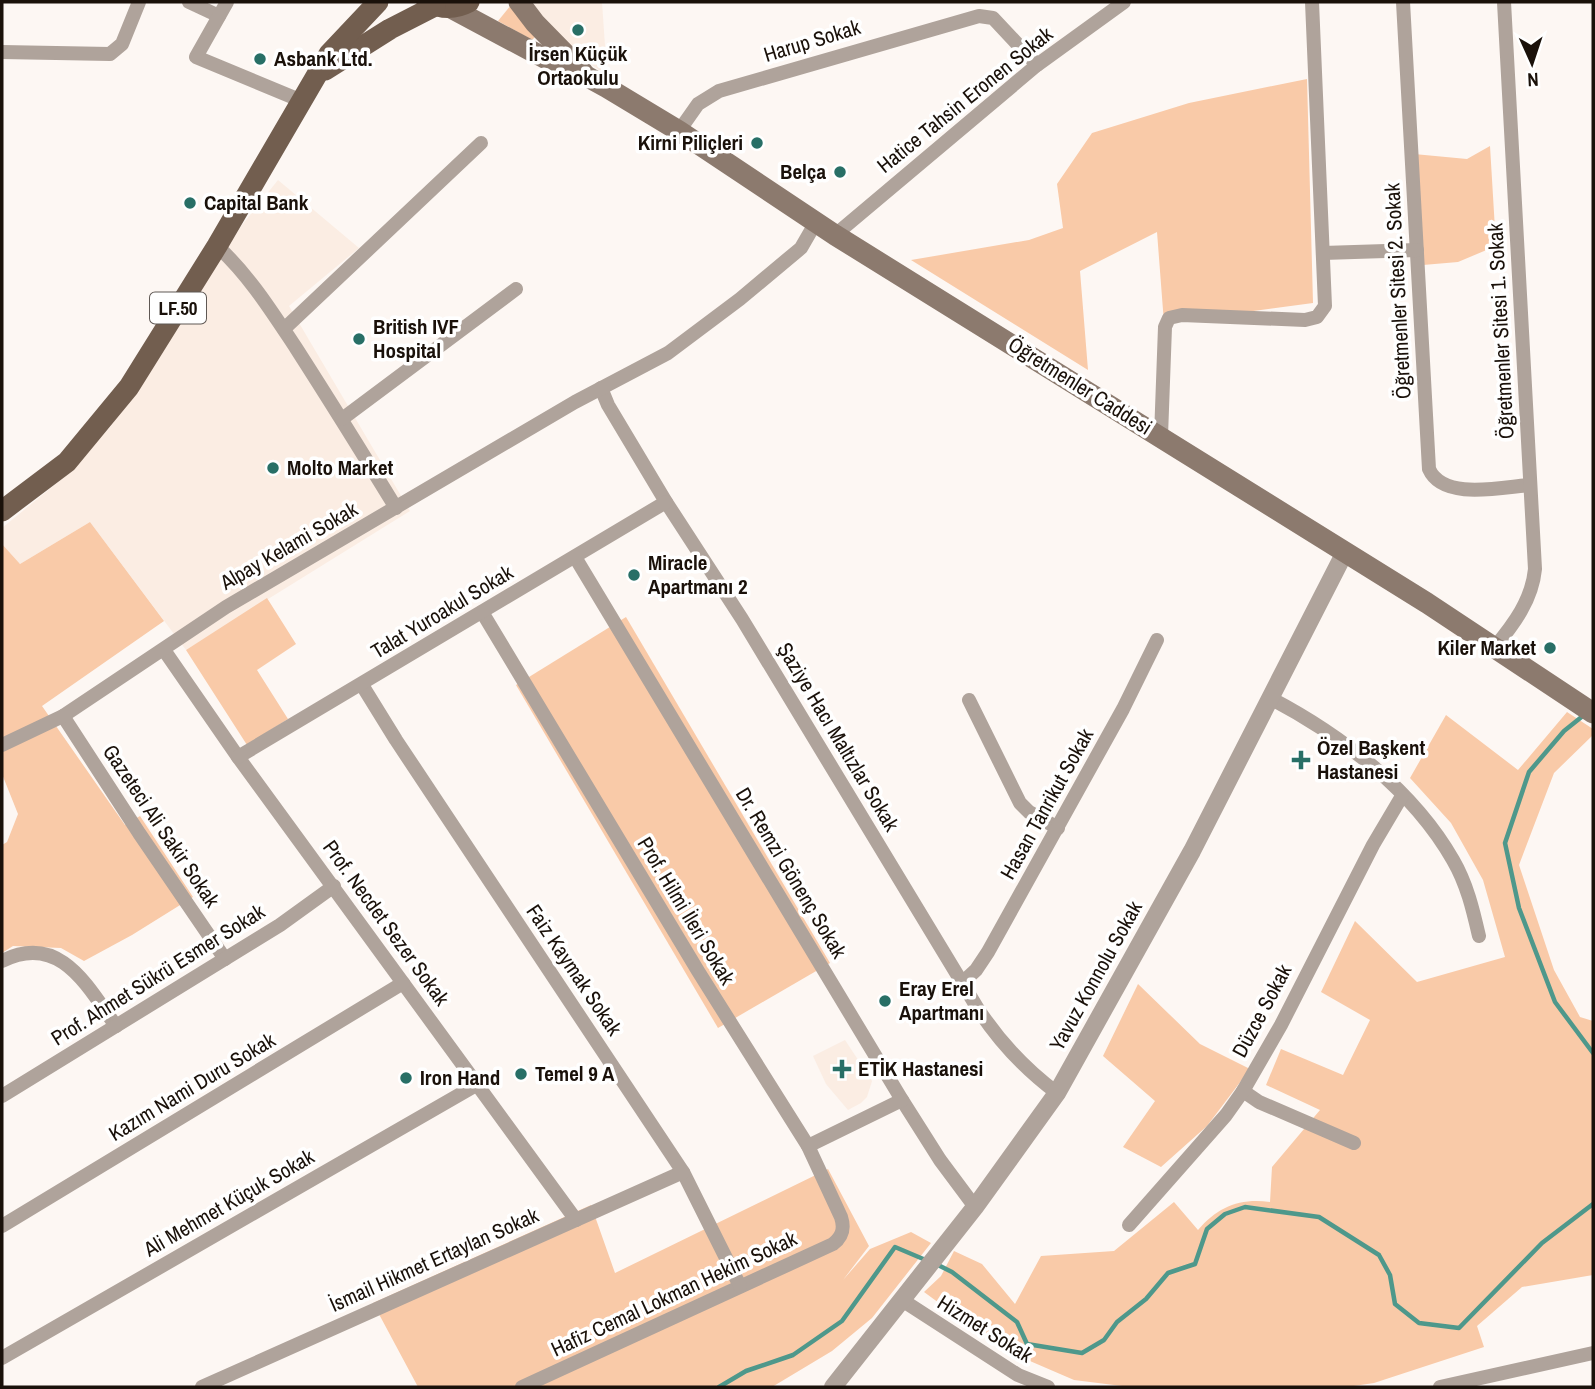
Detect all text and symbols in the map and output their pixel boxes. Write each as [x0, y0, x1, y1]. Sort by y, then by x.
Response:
street label: Harup Sokak [760, 12, 864, 69]
street label: Hatice Tahsin Eronen Sokak [871, 19, 1059, 180]
marker: İrsen Küçük Ortaokulu [570, 22, 586, 38]
north arrow [1497, 28, 1567, 98]
place label: İrsen Küçük Ortaokulu [529, 39, 628, 92]
place label: Asbank Ltd. [274, 44, 373, 73]
marker: Asbank Ltd. [252, 51, 268, 67]
text: N [1527, 67, 1539, 93]
place label: Kirni Piliçleri [638, 128, 743, 157]
marker: Kirni Piliçleri [749, 135, 765, 151]
place label: Belça [780, 157, 826, 186]
marker: Belça [832, 164, 848, 180]
street label: Öğretmenler Sitesi 2. Sokak [1377, 182, 1418, 400]
place label: Capital Bank [204, 188, 309, 217]
marker: Capital Bank [182, 195, 198, 211]
street label: Öğretmenler Sitesi 1. Sokak [1480, 222, 1521, 440]
road number: LF.50 [150, 292, 206, 324]
place label: British IVF Hospital [373, 312, 459, 365]
street label: Öğretmenler Caddesi [1003, 330, 1158, 441]
marker: British IVF Hospital [351, 331, 367, 347]
place label: Molto Market [287, 453, 393, 482]
marker: Molto Market [265, 460, 281, 476]
street label: Alpay Kelami Sokak [214, 494, 363, 597]
place label: Miracle Apartmanı 2 [648, 548, 748, 601]
street label: Talat Yuroakul Sokak [365, 558, 518, 665]
marker: Miracle Apartmanı 2 [626, 567, 642, 583]
place label: Kiler Market [1437, 633, 1536, 662]
street label: Şaziye Hacı Maltızlar Sokak [771, 637, 907, 837]
marker: Kiler Market [1542, 640, 1558, 656]
street label: Hasan Tanrikut Sokak [993, 723, 1100, 884]
place label: Özel Başkent Hastanesi [1317, 733, 1425, 786]
street label: Gazeteci Ali Sakir Sokak [96, 739, 227, 913]
marker: Özel Başkent Hastanesi [1291, 750, 1311, 770]
street label: Dr. Remzi Gönenç Sokak [729, 782, 854, 964]
street label: Prof. Hilmi İleri Sokak [631, 831, 742, 990]
street label: Prof. Necdet Sezer Sokak [316, 834, 457, 1012]
street label: Yavuz Konnolu Sokak [1042, 895, 1149, 1056]
street label: Prof. Ahmet Sükrü Esmer Sokak [45, 897, 270, 1052]
street label: Faiz Kaymak Sokak [520, 898, 629, 1041]
street label: Düzce Sokak [1225, 959, 1298, 1062]
place label: Eray Erel Apartmanı [899, 974, 984, 1027]
marker: Eray Erel Apartmanı [877, 993, 893, 1009]
street label: Kazım Nami Duru Sokak [103, 1025, 281, 1148]
place label: ETİK Hastanesi [858, 1054, 983, 1083]
place label: Temel 9 A [535, 1059, 615, 1088]
marker: ETİK Hastanesi [832, 1059, 852, 1079]
place label: Iron Hand [420, 1063, 500, 1092]
marker: Temel 9 A [513, 1066, 529, 1082]
marker: Iron Hand [398, 1070, 414, 1086]
street label: Ali Mehmet Küçuk Sokak [137, 1142, 320, 1264]
street label: İsmail Hikmet Ertaylan Sokak [325, 1200, 543, 1319]
street label: Hafiz Cemal Lokman Hekim Sokak [546, 1224, 802, 1363]
street label: Hizmet Sokak [932, 1288, 1039, 1369]

